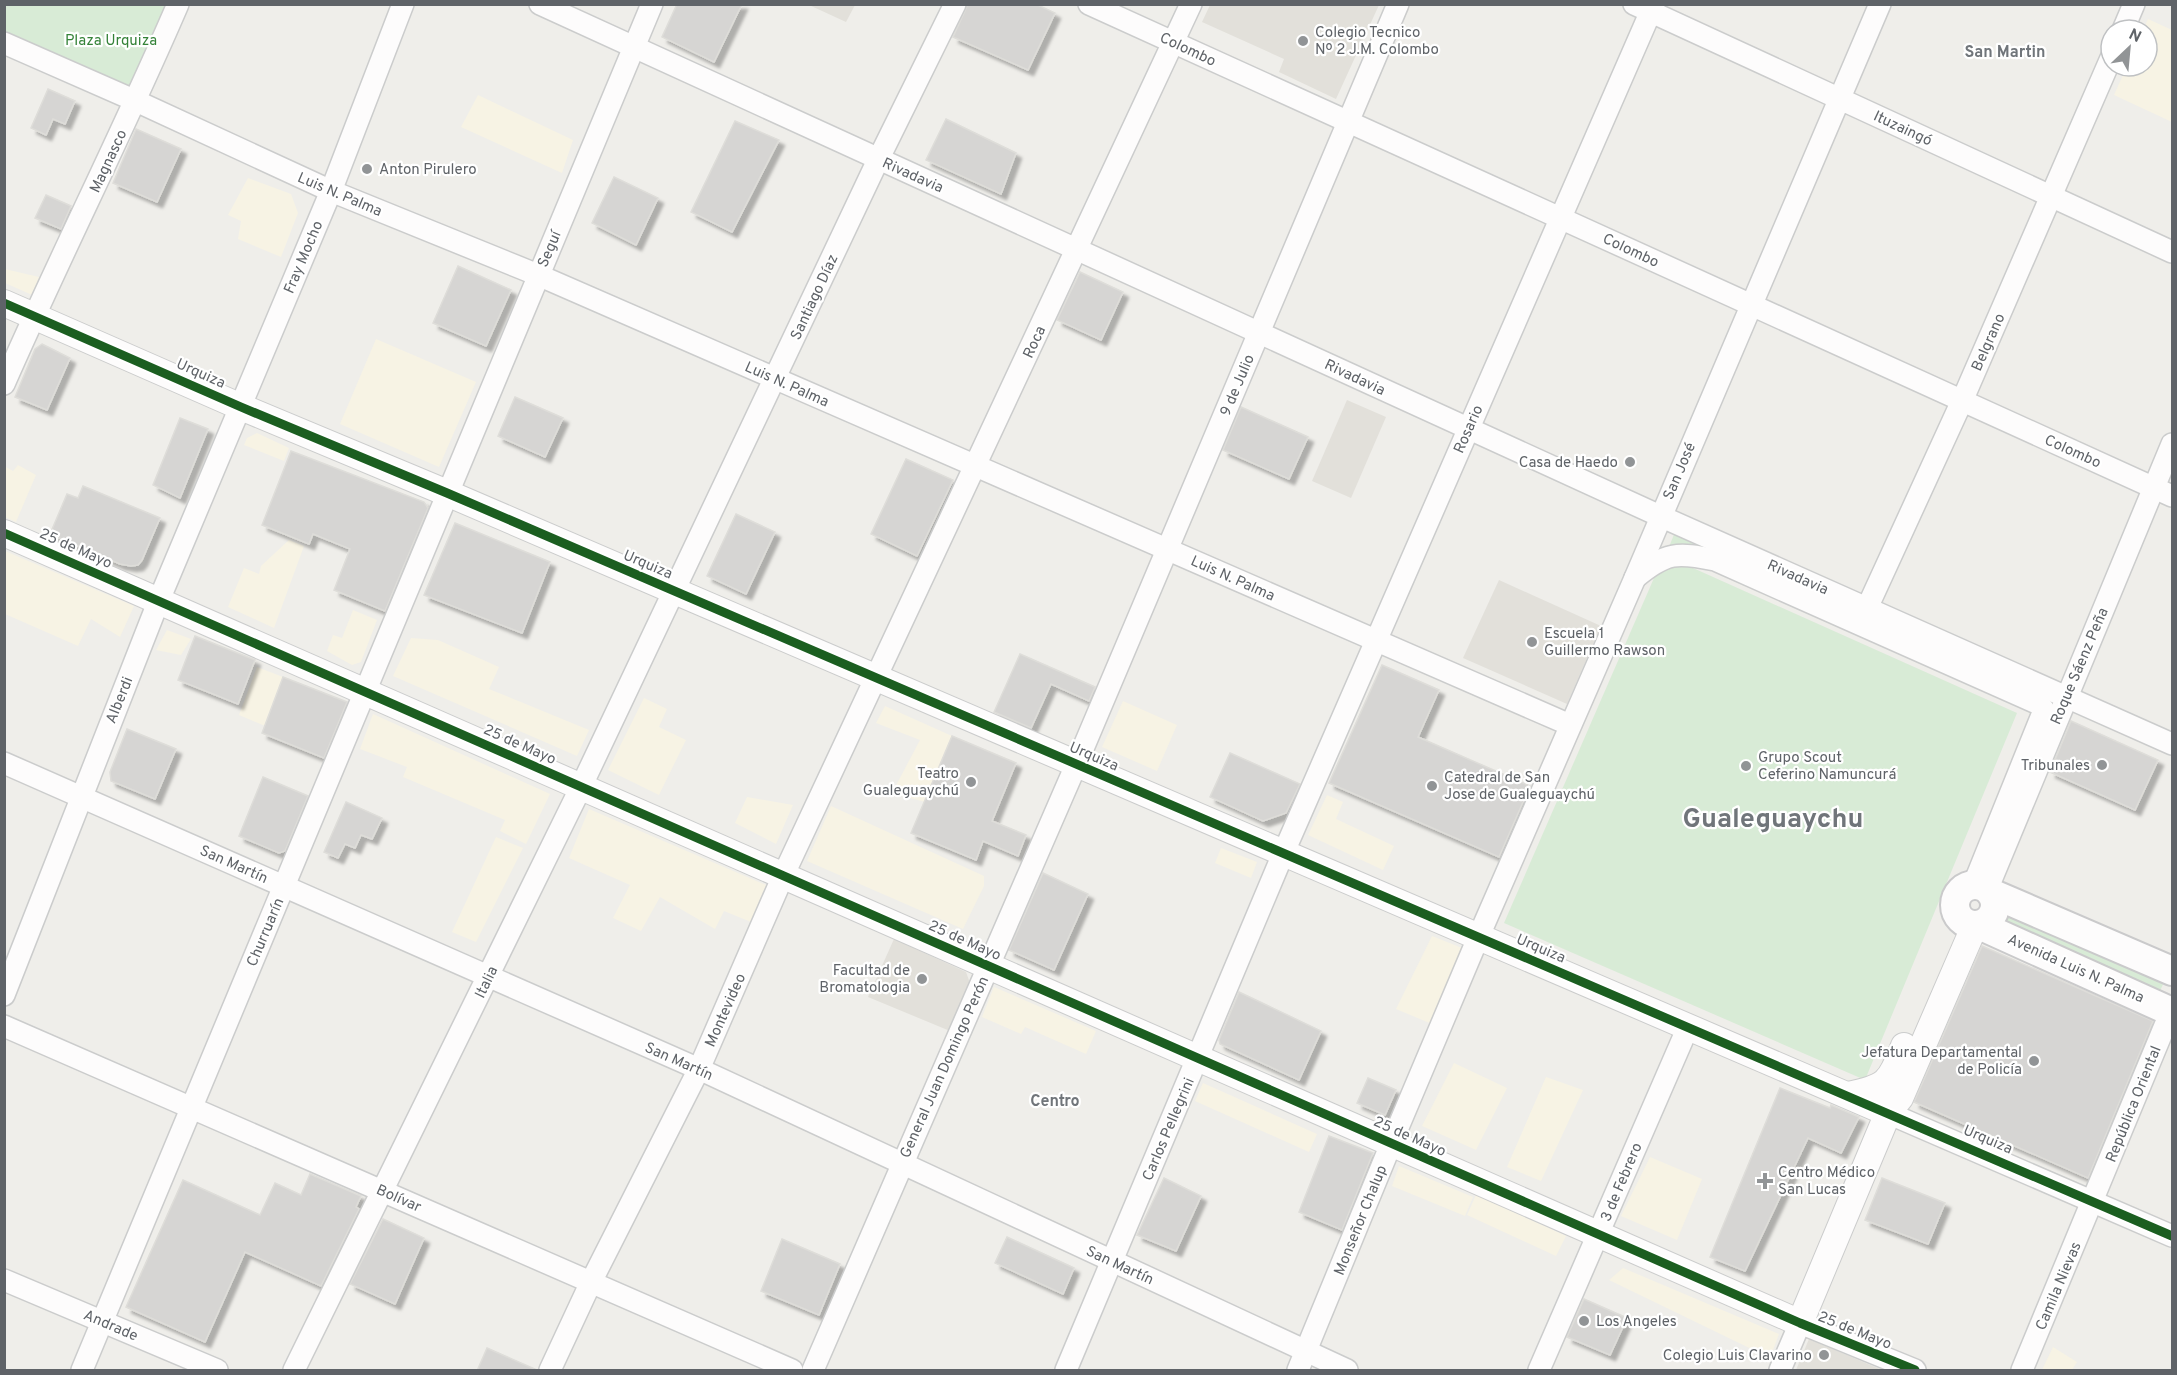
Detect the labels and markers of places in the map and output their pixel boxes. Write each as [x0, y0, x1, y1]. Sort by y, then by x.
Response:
place label: Colegio Tecnico Nº 2 J.M. Colombo [1315, 24, 1439, 60]
marker: Colegio Tecnico Nº 2 J.M. Colombo [1296, 34, 1310, 48]
place label: Anton Pirulero [379, 161, 477, 180]
marker: Anton Pirulero [360, 162, 374, 176]
place label: Casa de Haedo [1519, 454, 1618, 473]
marker: Casa de Haedo [1623, 455, 1637, 469]
place label: Escuela 1 Guillermo Rawson [1544, 625, 1665, 661]
marker: Escuela 1 Guillermo Rawson [1525, 635, 1539, 649]
place label: Grupo Scout Ceferino Namuncurá [1758, 749, 1896, 785]
place label: Tribunales [2021, 757, 2090, 776]
marker: Tribunales [2095, 758, 2109, 772]
marker: Grupo Scout Ceferino Namuncurá [1739, 759, 1753, 773]
place label: Teatro Gualeguaychú [863, 765, 959, 801]
place label: Catedral de San Jose de Gualeguaychú [1444, 769, 1595, 805]
marker: Teatro Gualeguaychú [964, 775, 978, 789]
marker: Catedral de San Jose de Gualeguaychú [1425, 779, 1439, 793]
place label: Facultad de Bromatologia [819, 962, 910, 998]
marker: Facultad de Bromatologia [915, 972, 929, 986]
place label: Jefatura Departamental de Policía [1861, 1044, 2022, 1080]
marker: Jefatura Departamental de Policía [2027, 1054, 2041, 1068]
place label: Centro Médico San Lucas [1778, 1164, 1875, 1200]
marker: Centro Médico San Lucas [1756, 1172, 1774, 1190]
place label: Los Angeles [1596, 1313, 1677, 1332]
marker: Los Angeles [1577, 1314, 1591, 1328]
place label: Colegio Luis Clavarino [1663, 1347, 1812, 1366]
marker: Colegio Luis Clavarino [1817, 1348, 1831, 1362]

